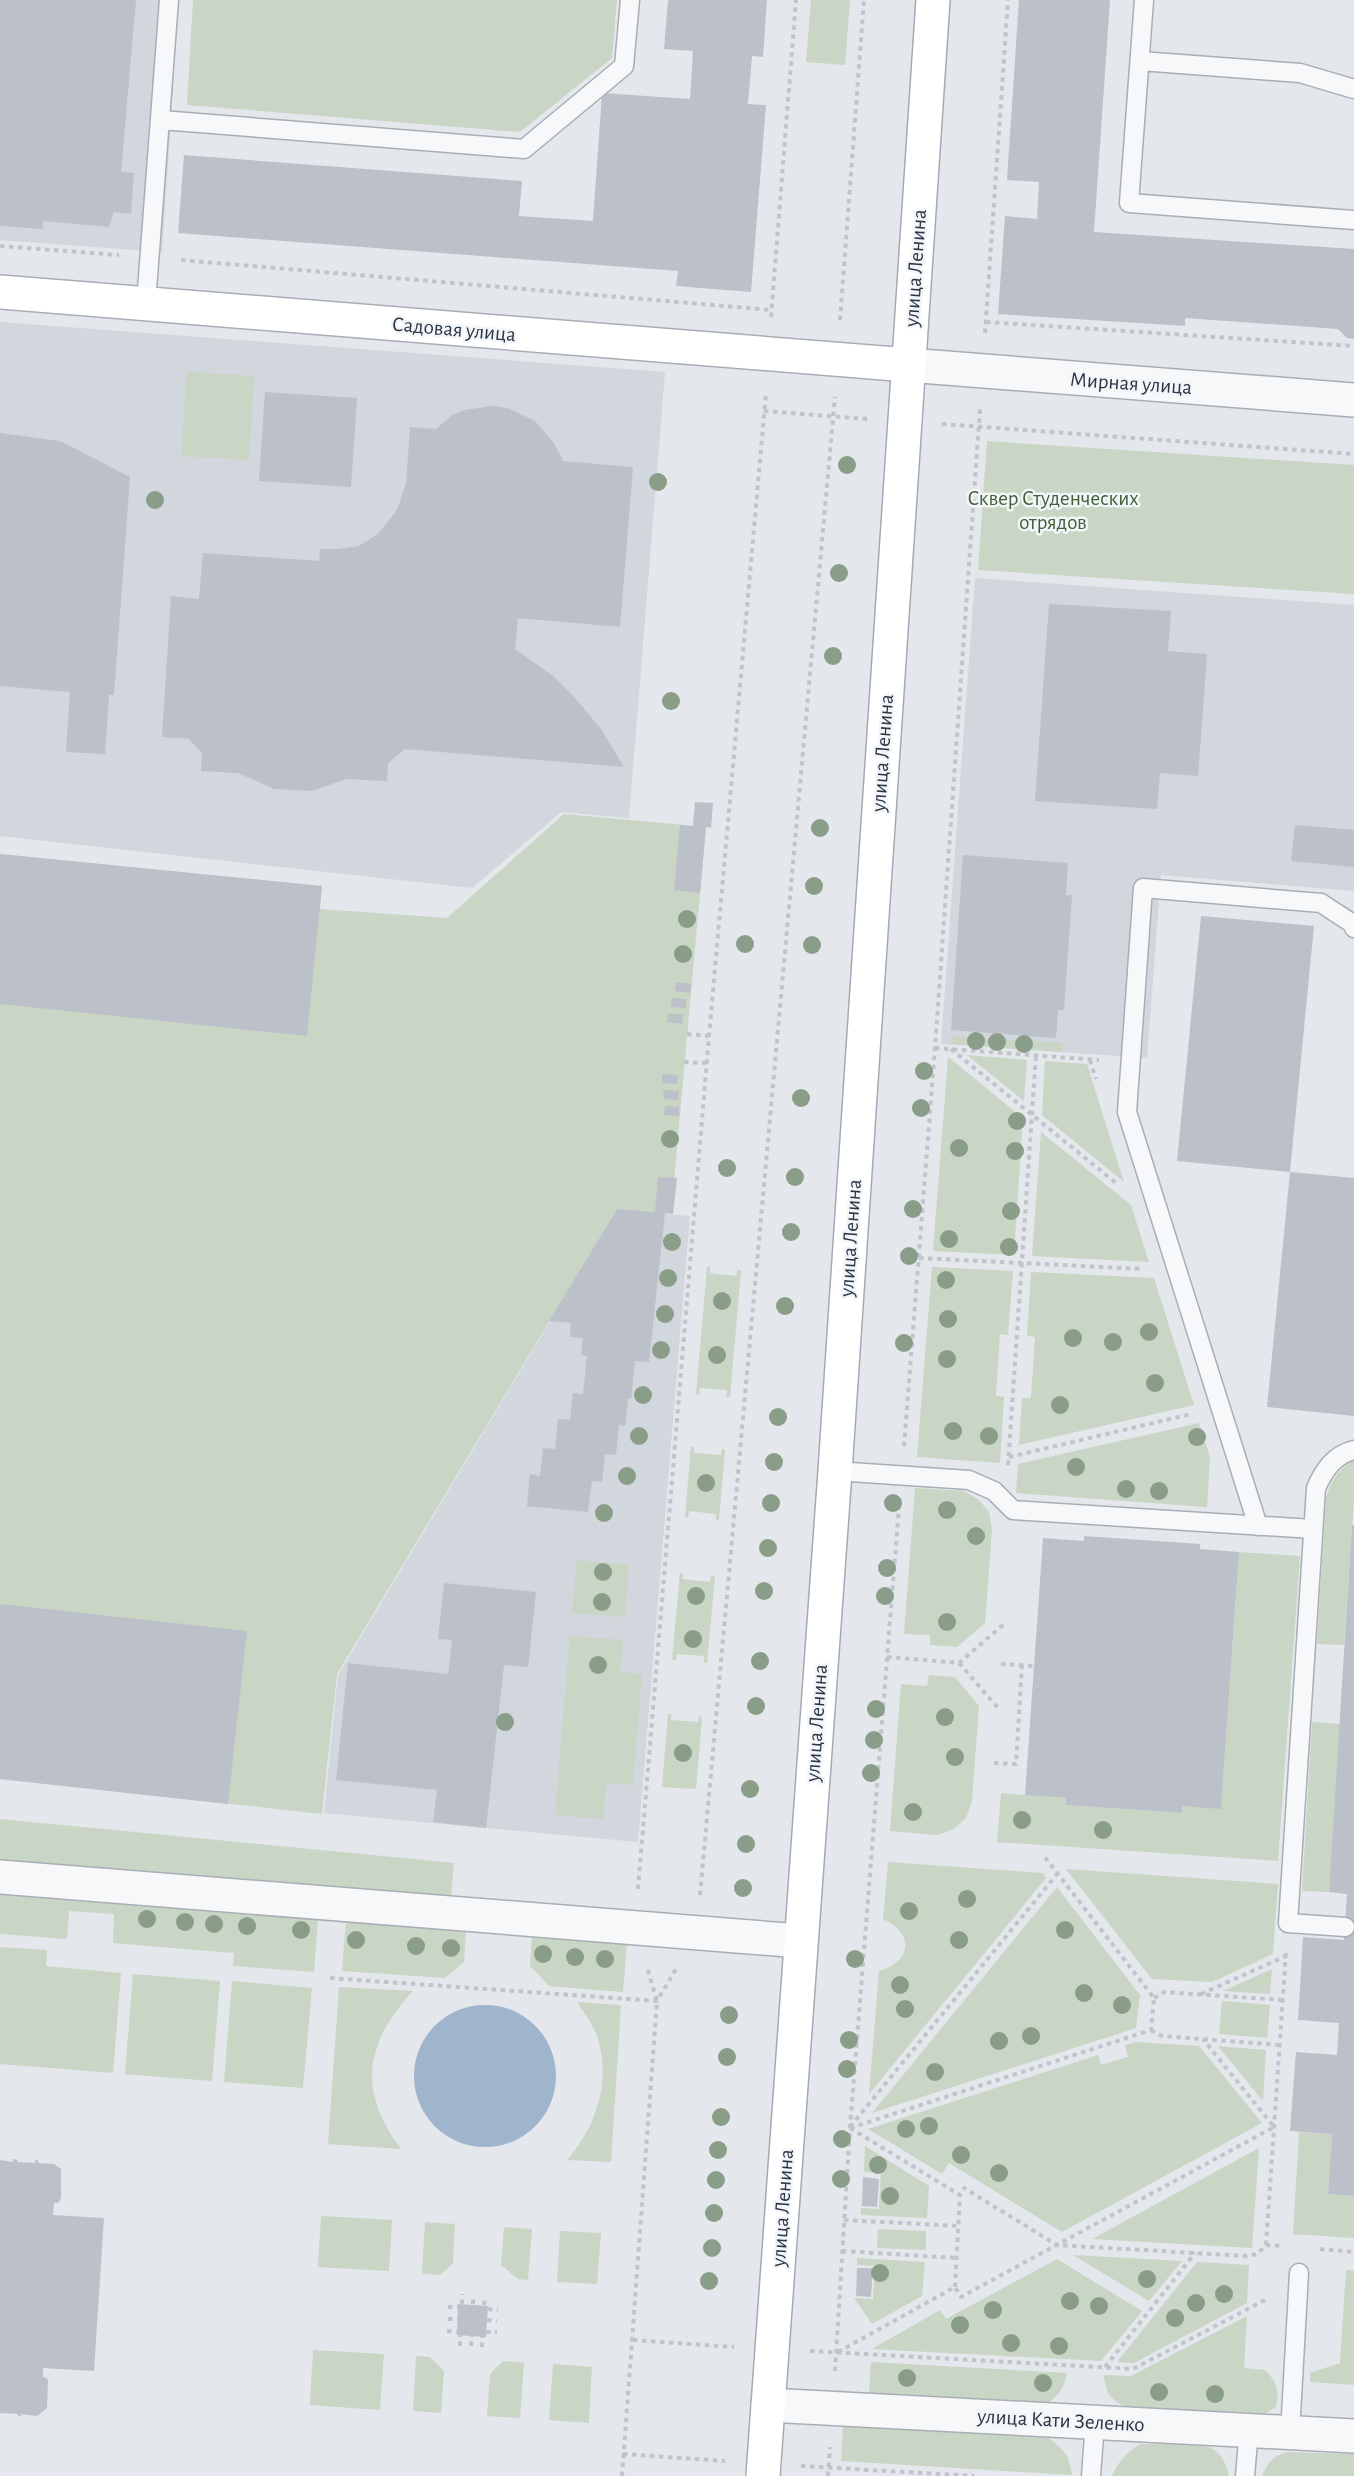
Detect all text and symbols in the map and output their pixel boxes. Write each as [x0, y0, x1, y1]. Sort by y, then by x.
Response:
street label: улица Ленина [901, 208, 930, 329]
street label: Садовая улица [391, 314, 517, 345]
street label: Мирная улица [1069, 369, 1193, 398]
park label: Сквер Студенческих отрядов [967, 488, 1139, 533]
street label: улица Ленина [868, 693, 897, 814]
street label: улица Ленина [836, 1178, 865, 1299]
street label: улица Ленина [802, 1663, 831, 1784]
street label: улица Ленина [768, 2148, 797, 2269]
street label: улица Кати Зеленко [976, 2406, 1145, 2435]

